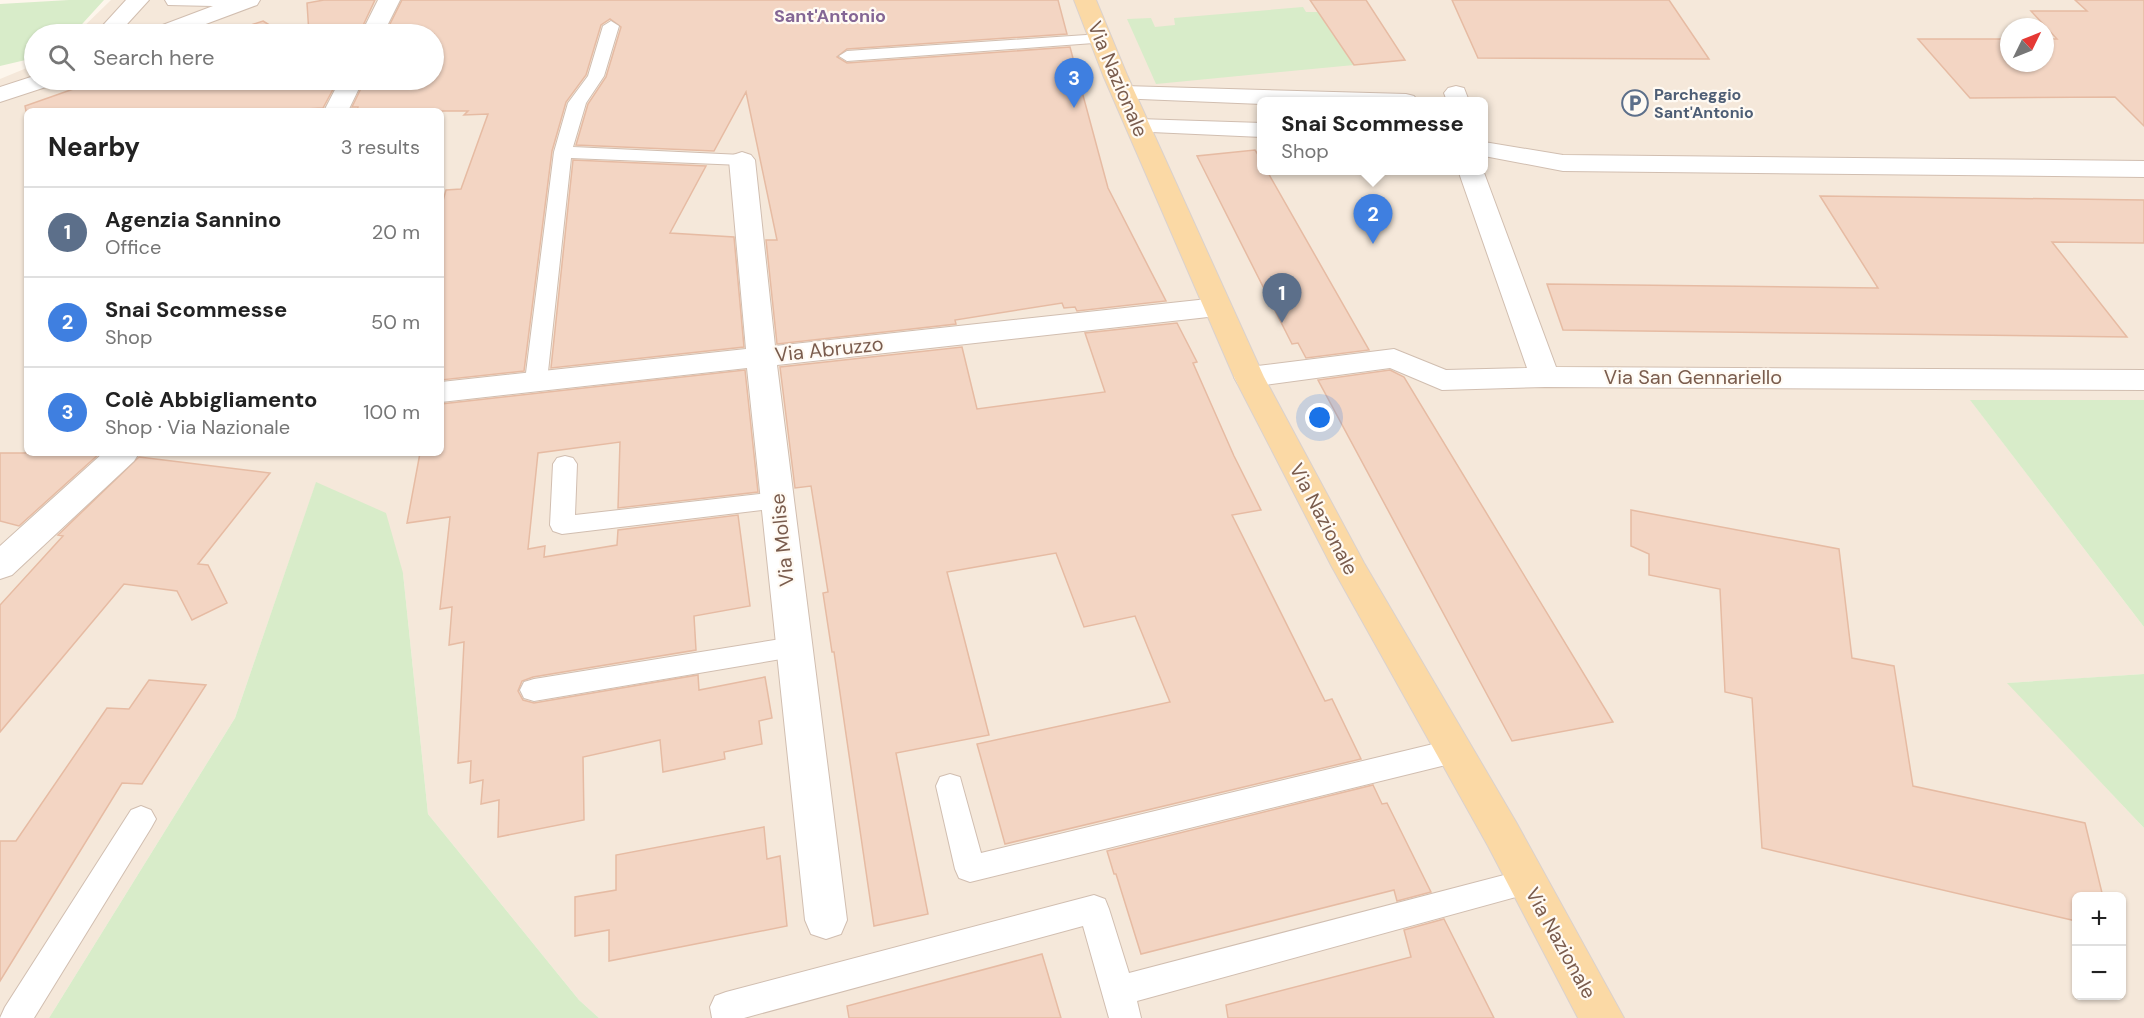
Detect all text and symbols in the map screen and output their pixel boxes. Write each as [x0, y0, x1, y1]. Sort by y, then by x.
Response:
district label: Sant'Antonio [774, 4, 886, 28]
street label: Via Nazionale [1082, 17, 1154, 141]
north arrow [2000, 18, 2054, 72]
search box [24, 24, 444, 90]
icon: search [45, 41, 78, 74]
text: Search here [93, 43, 214, 72]
pin: 3 [1054, 58, 1094, 108]
place label: Parcheggio Sant'Antonio [1654, 84, 1754, 123]
parking icon: Parcheggio Sant'Antonio [1620, 88, 1650, 118]
popup [1257, 97, 1488, 175]
text: Snai Scommesse [1281, 109, 1464, 138]
text: Nearby [48, 130, 140, 164]
text: 3 results [341, 134, 420, 160]
text: Shop [1281, 138, 1329, 164]
pin: 2 [1354, 194, 1392, 244]
text: Agenzia Sannino [105, 205, 281, 234]
text: 1 [64, 219, 71, 245]
text: 20 m [372, 219, 420, 245]
text: Office [105, 234, 161, 260]
pin: 1 [1262, 274, 1302, 323]
text: Snai Scommesse [105, 295, 287, 324]
text: 2 [62, 309, 73, 335]
text: 50 m [371, 309, 420, 335]
text: Shop [105, 324, 152, 350]
street label: Via Abruzzo [773, 330, 885, 368]
street label: Via San Gennariello [1604, 364, 1782, 390]
text: Colè Abbigliamento [105, 385, 317, 414]
text: 3 [61, 399, 74, 425]
text: 100 m [363, 399, 420, 425]
your location [1305, 403, 1334, 432]
text: Shop · Via Nazionale [105, 414, 290, 440]
street label: Via Nazionale [1284, 459, 1364, 579]
street label: Via Molise [764, 492, 800, 588]
street label: Via Nazionale [1520, 883, 1602, 1003]
map controls [2072, 892, 2126, 1000]
button: + [2072, 892, 2126, 946]
button: − [2072, 946, 2126, 1000]

